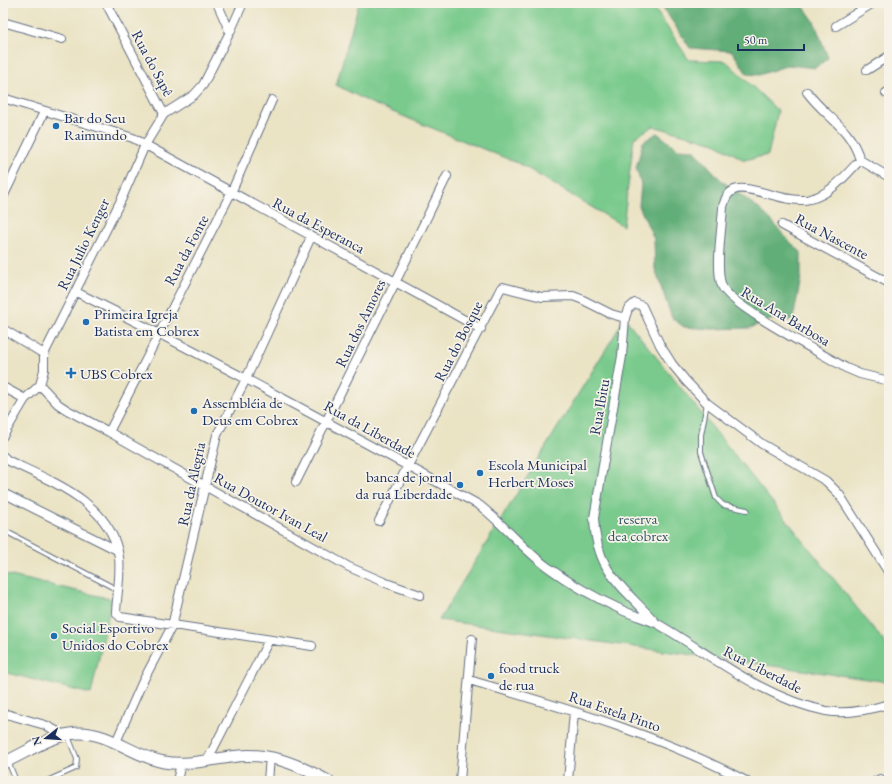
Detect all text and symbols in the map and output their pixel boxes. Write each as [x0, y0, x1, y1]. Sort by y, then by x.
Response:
scale bar [738, 26, 804, 52]
street label: Rua do Sapê [128, 27, 178, 99]
text: 50 m [744, 32, 768, 48]
place label: Bar do Seu Raimundo [64, 108, 127, 144]
marker: Bar do Seu Raimundo [51, 121, 61, 131]
street label: Rua da Esperanca [270, 193, 368, 257]
street label: Rua Julio Kenger [53, 195, 113, 293]
street label: Rua Nascente [792, 209, 872, 263]
street label: Rua da Fonte [159, 211, 213, 289]
street label: Rua dos Amores [330, 276, 390, 370]
street label: Rua Ana Barbosa [738, 282, 834, 350]
street label: Rua do Bosque [429, 297, 487, 385]
place label: Primeira Igreja Batista em Cobrex [94, 304, 200, 340]
marker: Primeira Igreja Batista em Cobrex [81, 317, 91, 327]
place label: UBS Cobrex [80, 364, 153, 383]
marker: UBS Cobrex [65, 367, 77, 379]
street label: Rua Ibitu [585, 377, 613, 437]
place label: Assembléia de Deus em Cobrex [201, 393, 299, 429]
street label: Rua da Liberdade [321, 396, 419, 462]
marker: Assembléia de Deus em Cobrex [189, 406, 199, 416]
street label: Rua da Alegria [173, 440, 209, 528]
place label: Escola Municipal Herbert Moses [488, 455, 587, 491]
place label: banca de jornal da rua Liberdade [355, 467, 452, 503]
street label: Rua Doutor Ivan Leal [211, 468, 331, 546]
marker: Escola Municipal Herbert Moses [475, 468, 485, 478]
marker: banca de jornal da rua Liberdade [455, 480, 465, 490]
park label: reserva dea cobrex [608, 509, 669, 545]
place label: Social Esportivo Unidos do Cobrex [62, 618, 169, 654]
marker: Social Esportivo Unidos do Cobrex [49, 631, 59, 641]
street label: Rua Liberdade [721, 641, 806, 697]
place label: food truck de rua [499, 658, 561, 694]
marker: food truck de rua [486, 671, 496, 681]
street label: Rua Estela Pinto [567, 686, 663, 736]
north arrow [26, 718, 66, 758]
text: N [28, 735, 44, 747]

